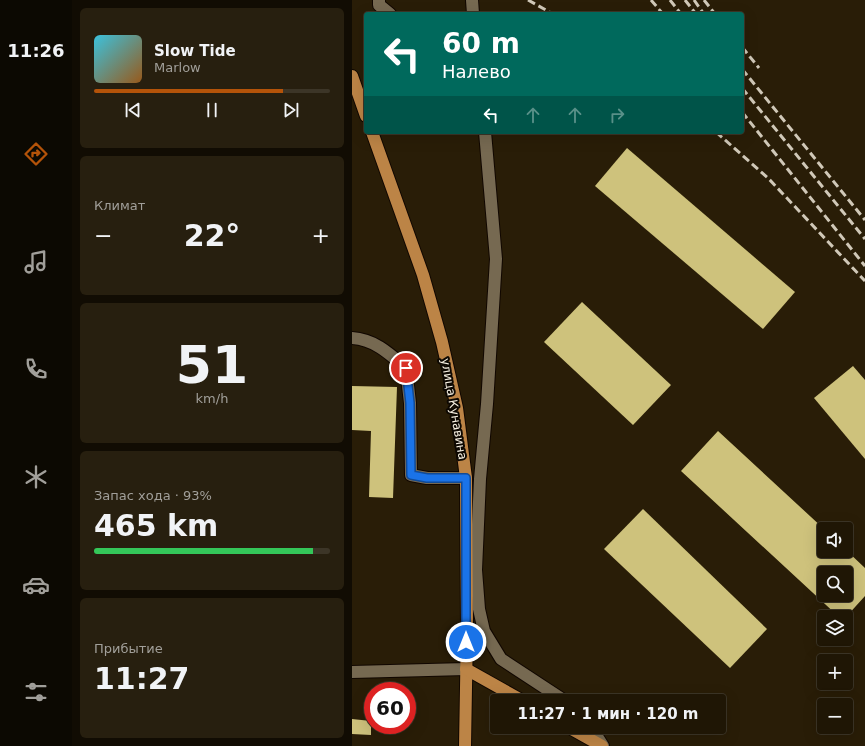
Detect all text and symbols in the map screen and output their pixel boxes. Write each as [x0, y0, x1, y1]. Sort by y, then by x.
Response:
text: 60 m [442, 27, 520, 60]
icon: left [376, 28, 428, 80]
text: 11:26 [7, 40, 65, 61]
text: Slow Tide [154, 42, 236, 60]
text: Marlow [154, 60, 201, 75]
text: Налево [442, 61, 511, 82]
icon: previous [122, 99, 144, 121]
icon: pause [201, 99, 223, 121]
icon: next [280, 99, 302, 121]
icon: left [480, 104, 502, 126]
icon: ahead [522, 104, 544, 126]
icon: ahead [564, 104, 586, 126]
icon: right [606, 104, 628, 126]
icon: directions [22, 140, 50, 168]
text: Климат [94, 198, 145, 213]
text: 22° [184, 218, 240, 253]
text: − [94, 223, 112, 248]
text: + [312, 223, 330, 248]
icon: music [22, 248, 50, 276]
text: 51 [176, 335, 248, 395]
pin [389, 351, 423, 385]
icon: phone [22, 355, 50, 383]
icon: arrive [395, 357, 417, 379]
street label: улица Кунавина [438, 357, 470, 461]
text: km/h [196, 391, 228, 406]
icon: climate [22, 463, 50, 491]
text: Запас хода · 93% [94, 488, 212, 503]
text: 465 km [94, 508, 218, 543]
map controls [817, 522, 853, 734]
button: sound [817, 522, 853, 558]
button: search [817, 566, 853, 602]
icon: car [22, 571, 50, 599]
button: layers [817, 610, 853, 646]
position arrow [445, 621, 487, 663]
text: Прибытие [94, 641, 163, 656]
button: + [817, 654, 853, 690]
text: 11:27 [94, 661, 190, 696]
icon: filters [22, 678, 50, 706]
speed limit sign: 60 [364, 682, 416, 734]
button: − [817, 698, 853, 734]
text: 11:27 · 1 мин · 120 m [518, 705, 699, 723]

